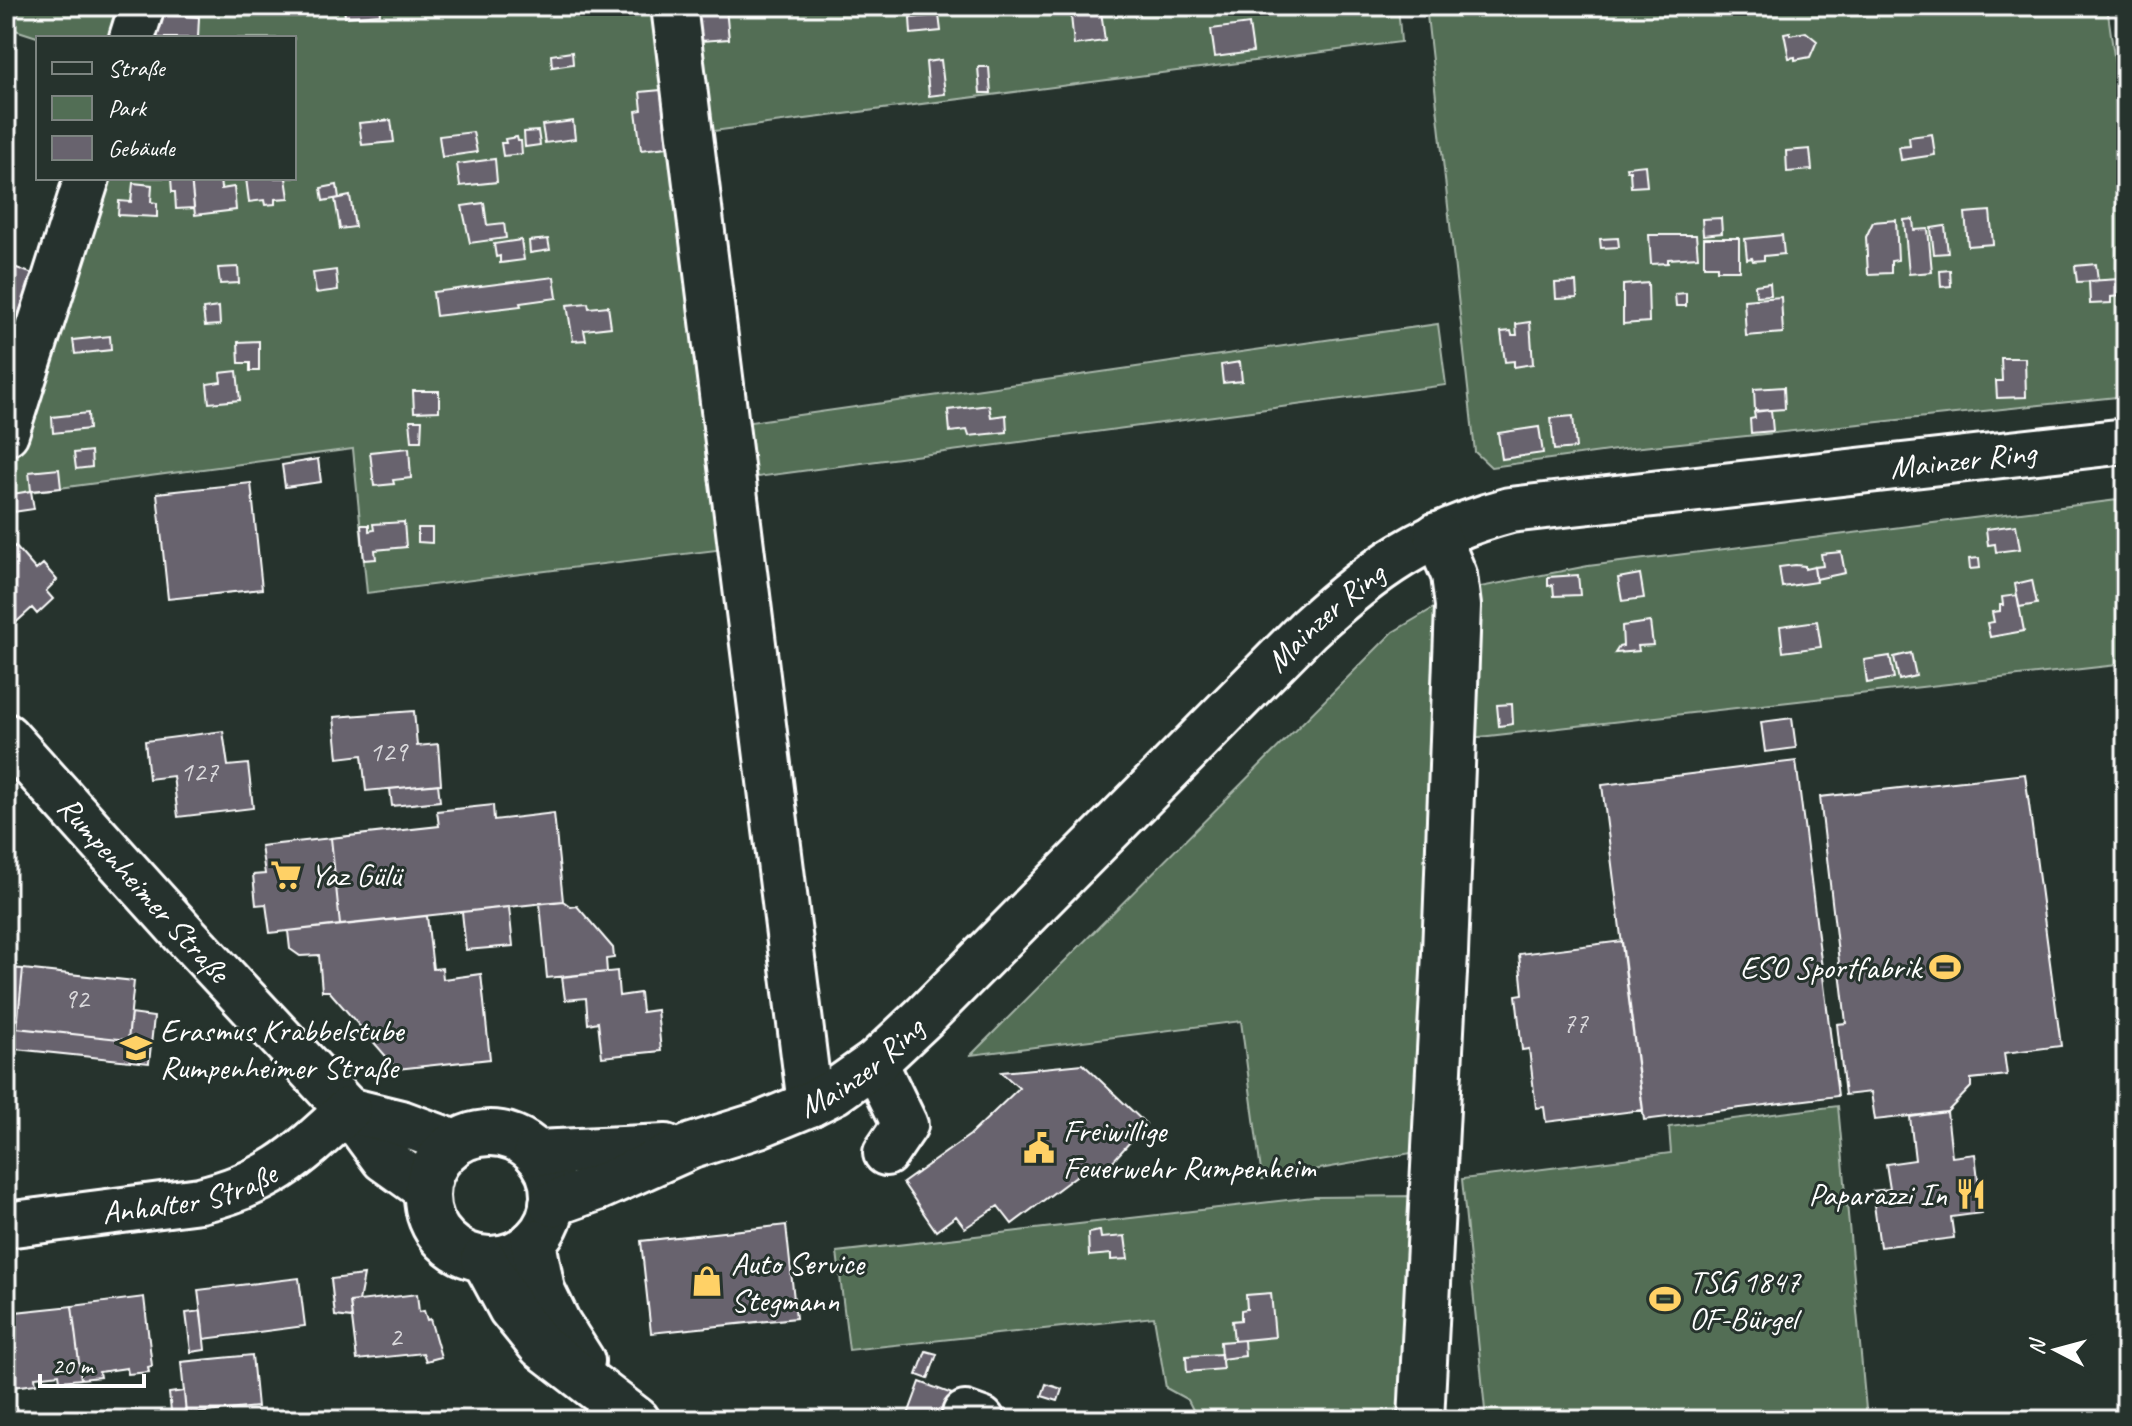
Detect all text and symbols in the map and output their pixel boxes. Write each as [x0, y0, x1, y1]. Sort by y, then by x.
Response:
legend [36, 36, 296, 180]
text: Straße [108, 53, 167, 83]
text: Park [108, 93, 148, 123]
text: Gebäude [108, 133, 177, 163]
street label: Mainzer Ring [1888, 430, 2040, 488]
street label: Mainzer Ring [1257, 551, 1394, 681]
house number: 129 [369, 734, 409, 769]
house number: 127 [180, 754, 219, 789]
street label: Rumpenheimer Straße [49, 787, 241, 993]
place label: Yaz Gülü [310, 855, 404, 896]
supermarket icon: Yaz Gülü [269, 858, 303, 892]
place label: ESO Sportfabrik [1740, 947, 1923, 988]
sports icon: ESO Sportfabrik [1928, 950, 1962, 984]
house number: 92 [63, 981, 91, 1016]
house number: 77 [1562, 1005, 1589, 1040]
street label: Mainzer Ring [792, 1006, 934, 1127]
place label: Erasmus Krabbelstube Rumpenheimer Straße [160, 1010, 406, 1088]
school or university icon: Erasmus Krabbelstube Rumpenheimer Straße [119, 1031, 153, 1065]
place label: Freiwillige Feuerwehr Rumpenheim [1063, 1110, 1317, 1188]
public building icon: Freiwillige Feuerwehr Rumpenheim [1022, 1131, 1056, 1165]
street label: Anhalter Straße [99, 1152, 286, 1233]
place label: Paparazzi In [1808, 1174, 1948, 1215]
restaurant icon: Paparazzi In [1954, 1177, 1988, 1211]
place label: Auto Service Stegmann [731, 1243, 867, 1321]
place label: TSG 1847 OF-Bürgel [1689, 1261, 1803, 1339]
shop icon: Auto Service Stegmann [690, 1264, 724, 1298]
sports icon: TSG 1847 OF-Bürgel [1648, 1282, 1682, 1316]
north arrow [2016, 1310, 2096, 1390]
house number: 2 [389, 1319, 404, 1354]
text: N [2022, 1336, 2052, 1356]
scale bar [40, 1338, 144, 1388]
text: 20 m [52, 1351, 95, 1381]

